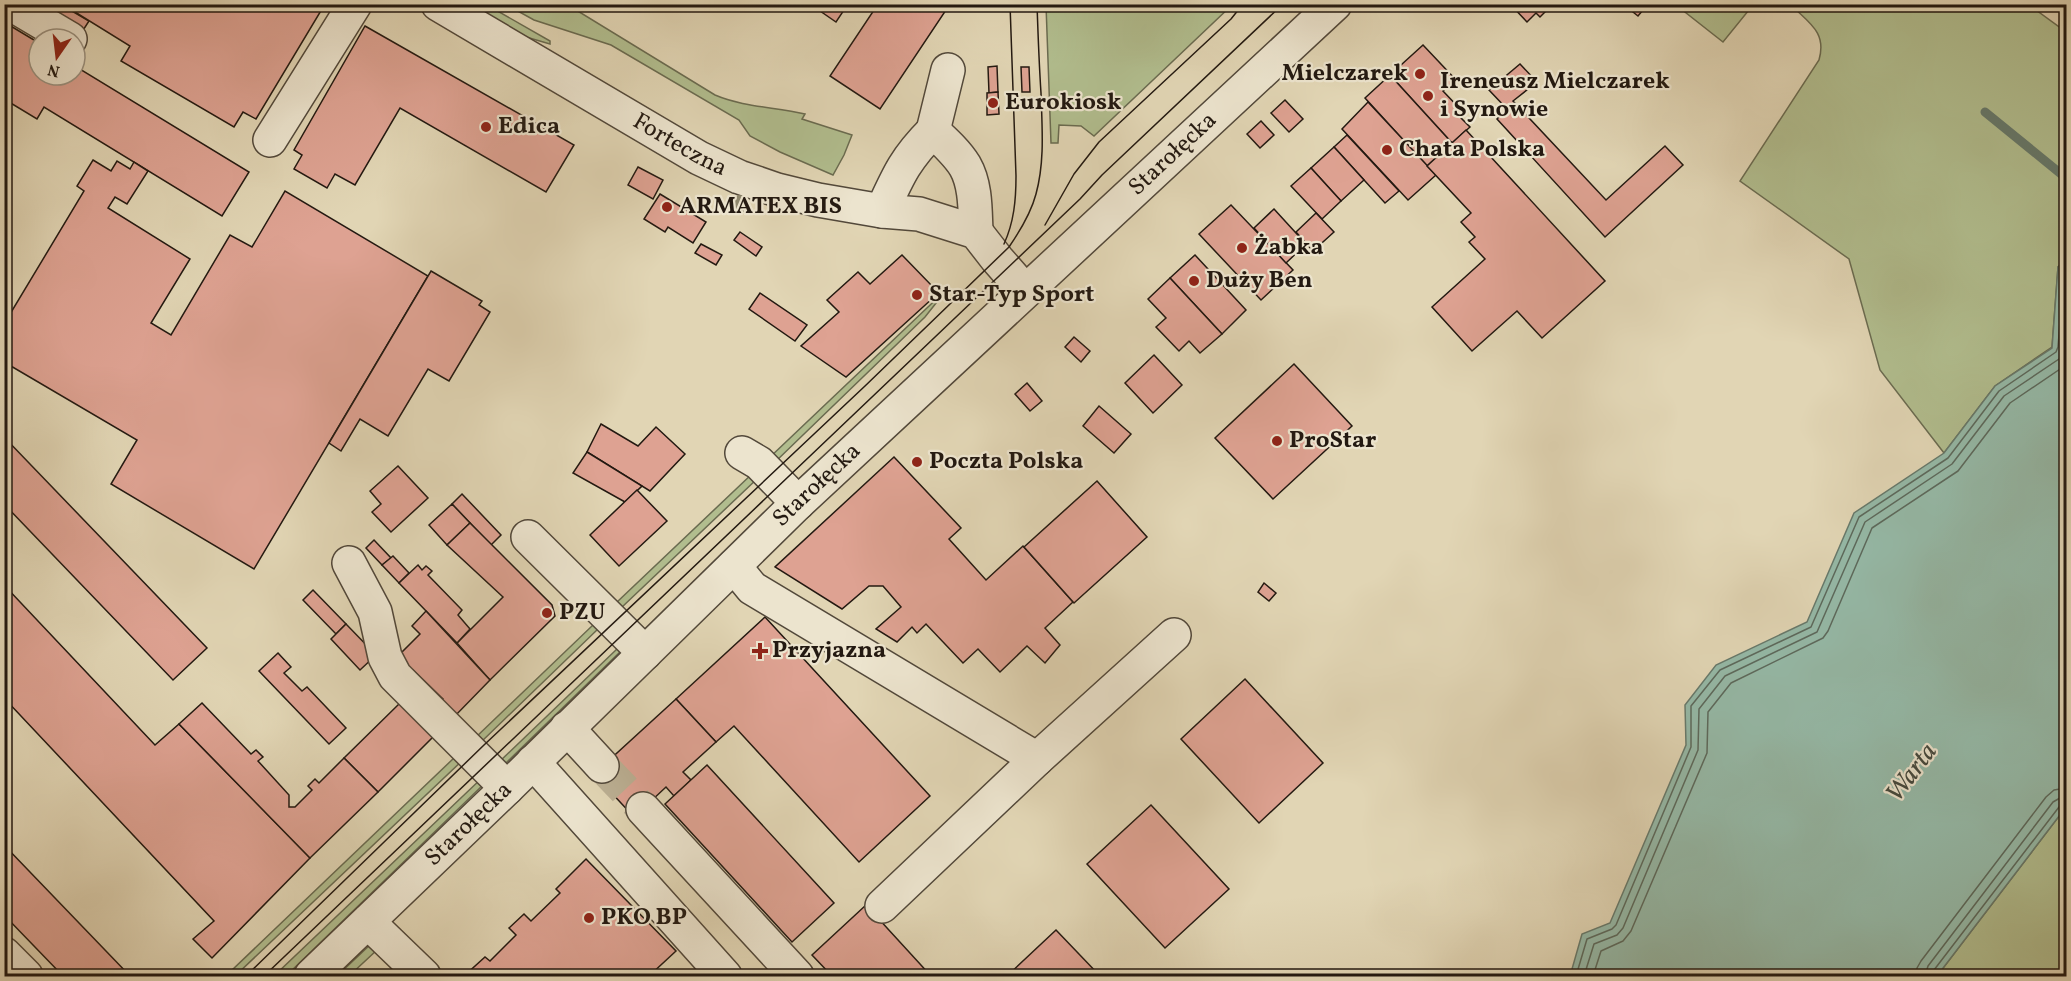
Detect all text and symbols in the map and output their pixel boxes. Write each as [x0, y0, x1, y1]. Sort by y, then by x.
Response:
north arrow [27, 27, 87, 87]
text: N [45, 57, 62, 82]
place label: Mielczarek [1282, 57, 1408, 91]
place label: Ireneusz Mielczarek i Synowie [1440, 65, 1670, 127]
marker: Mielczarek [1413, 67, 1427, 81]
place label: Eurokiosk [1005, 86, 1122, 120]
marker: Ireneusz Mielczarek i Synowie [1421, 89, 1435, 103]
marker: Eurokiosk [986, 96, 1000, 110]
street label: Forteczna [626, 105, 732, 186]
street label: Starołęcka [1121, 105, 1225, 204]
place label: Edica [498, 110, 560, 144]
marker: Edica [479, 120, 493, 134]
place label: Chata Polska [1399, 133, 1545, 167]
marker: Chata Polska [1380, 143, 1394, 157]
place label: ARMATEX BIS [679, 190, 842, 224]
marker: ARMATEX BIS [660, 200, 674, 214]
place label: Żabka [1254, 231, 1324, 265]
marker: Żabka [1235, 241, 1249, 255]
place label: Duży Ben [1206, 264, 1313, 298]
marker: Duży Ben [1187, 274, 1201, 288]
place label: Star-Typ Sport [929, 278, 1094, 312]
marker: Star-Typ Sport [910, 288, 924, 302]
place label: ProStar [1289, 424, 1376, 458]
marker: ProStar [1270, 434, 1284, 448]
street label: Starołęcka [765, 435, 869, 535]
place label: Poczta Polska [929, 445, 1083, 479]
marker: Poczta Polska [910, 455, 924, 469]
place label: PZU [559, 596, 605, 630]
marker: PZU [540, 606, 554, 620]
place label: Przyjazna [772, 634, 886, 668]
marker: Przyjazna [753, 644, 767, 658]
water label: Warta [1878, 736, 1946, 810]
street label: Starołęcka [418, 774, 521, 875]
place label: PKO BP [601, 901, 687, 935]
marker: PKO BP [582, 911, 596, 925]

